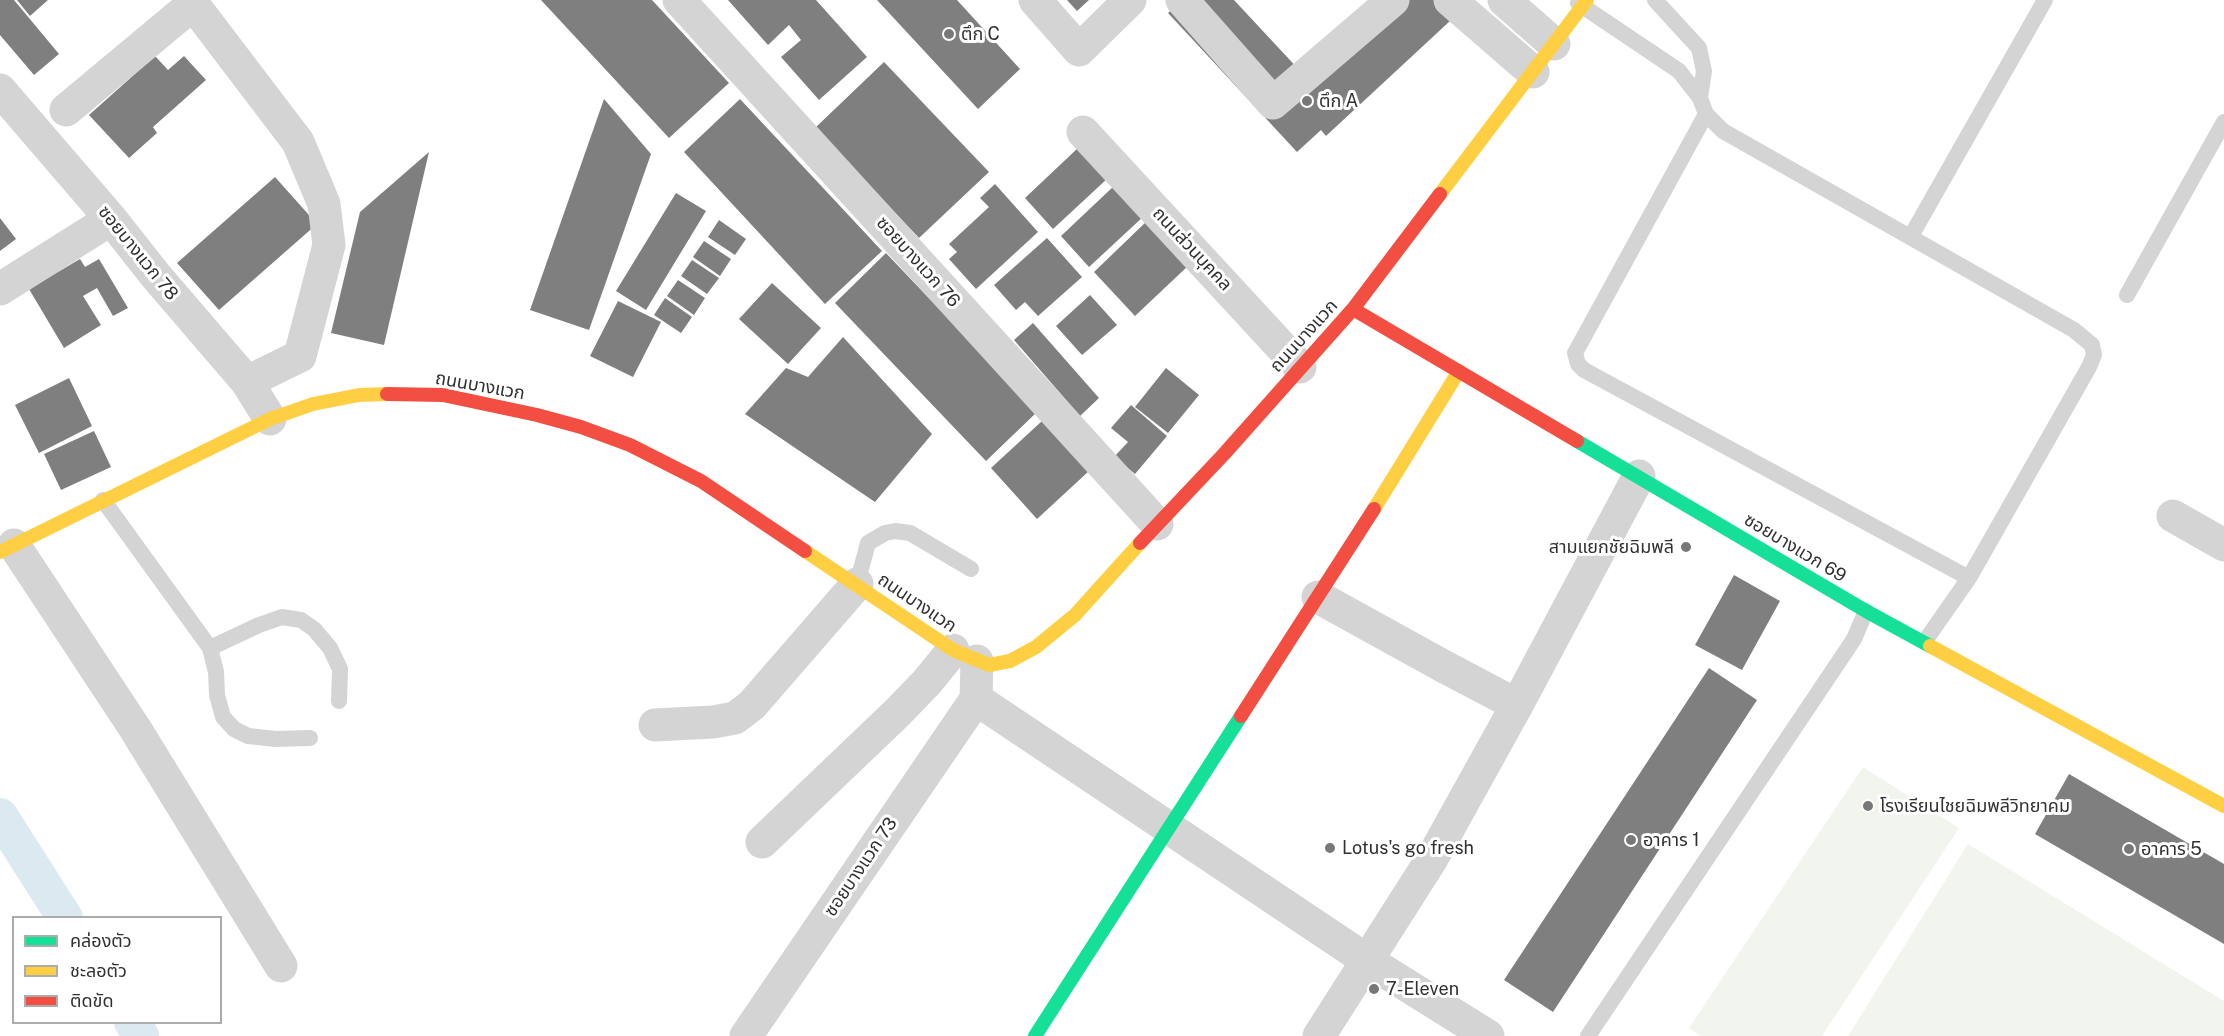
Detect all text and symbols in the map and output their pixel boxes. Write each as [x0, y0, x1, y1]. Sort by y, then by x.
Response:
place label: ตึก C [961, 23, 1000, 45]
marker: ตึก C [942, 27, 956, 41]
place label: ตึก A [1319, 90, 1358, 112]
marker: ตึก A [1300, 94, 1314, 108]
street label: ซอยบางแวก 78 [93, 201, 183, 305]
street label: ถนนส่วนบุคคล [1148, 203, 1236, 295]
street label: ซอยบางแวก 76 [872, 212, 964, 312]
street label: ถนนบางแวก [1266, 295, 1342, 377]
street label: ถนนบางแวก [434, 368, 526, 404]
street label: ซอยบางแวก 69 [1740, 509, 1850, 587]
place label: สามแยกชัยฉิมพลี [1549, 536, 1674, 558]
marker: สามแยกชัยฉิมพลี [1679, 540, 1693, 554]
street label: ถนนบางแวก [873, 569, 961, 637]
place label: โรงเรียนไชยฉิมพลีวิทยาคม [1880, 795, 2070, 817]
marker: โรงเรียนไชยฉิมพลีวิทยาคม [1861, 799, 1875, 813]
street label: ซอยบางแวก 73 [820, 813, 902, 921]
place label: อาคาร 1 [1643, 829, 1699, 851]
marker: อาคาร 1 [1624, 833, 1638, 847]
place label: Lotus's go fresh [1342, 837, 1474, 859]
place label: อาคาร 5 [2141, 838, 2202, 860]
marker: Lotus's go fresh [1323, 841, 1337, 855]
marker: อาคาร 5 [2122, 842, 2136, 856]
legend [12, 916, 222, 1024]
text: คล่องตัว [70, 930, 132, 951]
text: ชะลอตัว [70, 960, 127, 981]
place label: 7-Eleven [1386, 978, 1459, 1000]
marker: 7-Eleven [1367, 982, 1381, 996]
text: ติดขัด [70, 990, 113, 1011]

